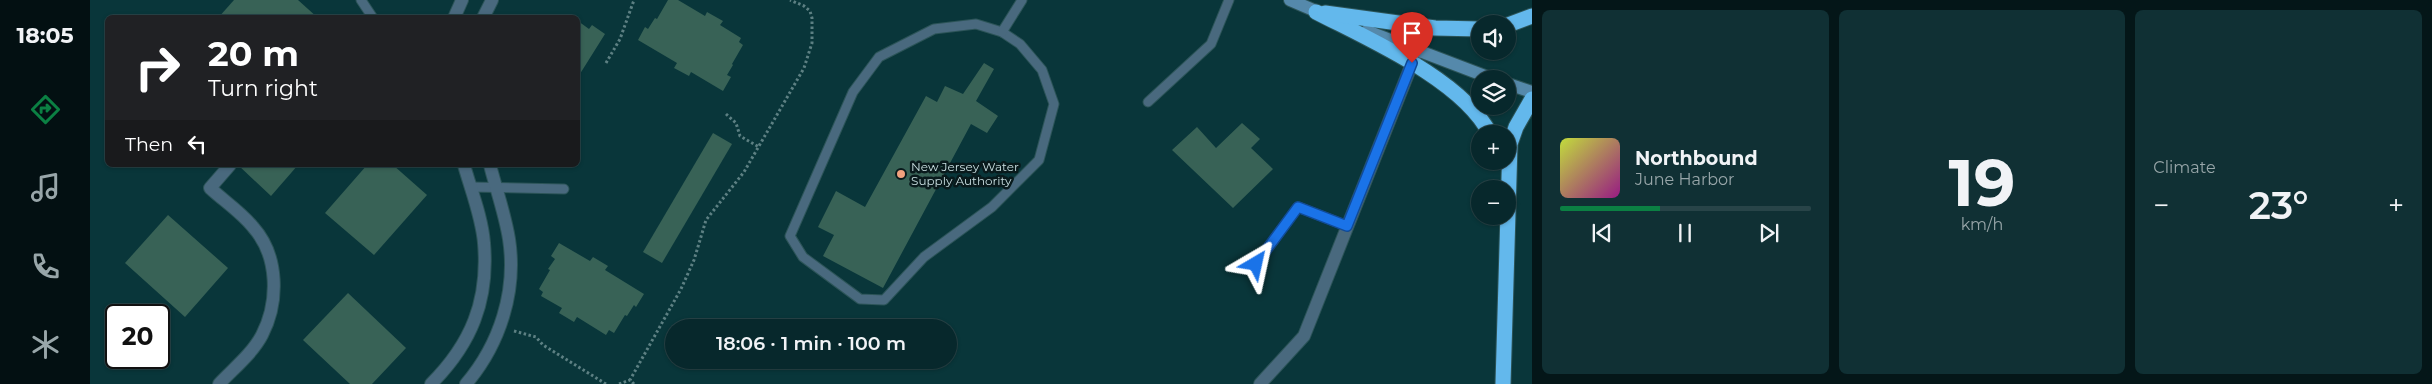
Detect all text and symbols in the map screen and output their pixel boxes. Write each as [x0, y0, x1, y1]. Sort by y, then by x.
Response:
pin [1391, 12, 1433, 63]
map controls [1471, 15, 1516, 225]
button: sound [1471, 15, 1516, 60]
icon: arrive [1398, 19, 1426, 47]
text: 18:05 [17, 22, 73, 49]
text: 20 m [208, 32, 299, 75]
icon: right [125, 35, 190, 100]
button: layers [1471, 70, 1516, 115]
text: Turn right [208, 75, 318, 102]
icon: directions [28, 92, 63, 127]
button: + [1471, 125, 1516, 170]
icon: left [183, 130, 211, 158]
text: Then [125, 133, 173, 156]
text: 19 [1949, 143, 2015, 222]
text: Northbound [1635, 147, 1758, 170]
text: Climate [2153, 158, 2216, 177]
place label: New Jersey Water Supply Authority [911, 159, 1019, 188]
marker: New Jersey Water Supply Authority [895, 168, 907, 180]
icon: music [28, 170, 63, 205]
text: June Harbor [1635, 170, 1734, 189]
button: − [1471, 180, 1516, 225]
text: 23° [2249, 182, 2308, 229]
text: − [2153, 188, 2169, 222]
text: + [2388, 188, 2404, 222]
text: km/h [1961, 215, 2003, 234]
icon: previous [1588, 219, 1616, 247]
icon: pause [1671, 219, 1699, 247]
icon: next [1755, 219, 1783, 247]
position arrow [1229, 237, 1281, 289]
icon: phone [28, 249, 63, 284]
speed limit sign: 20 [105, 304, 170, 369]
icon: climate [28, 327, 63, 362]
text: 18:06 · 1 min · 100 m [716, 332, 906, 355]

